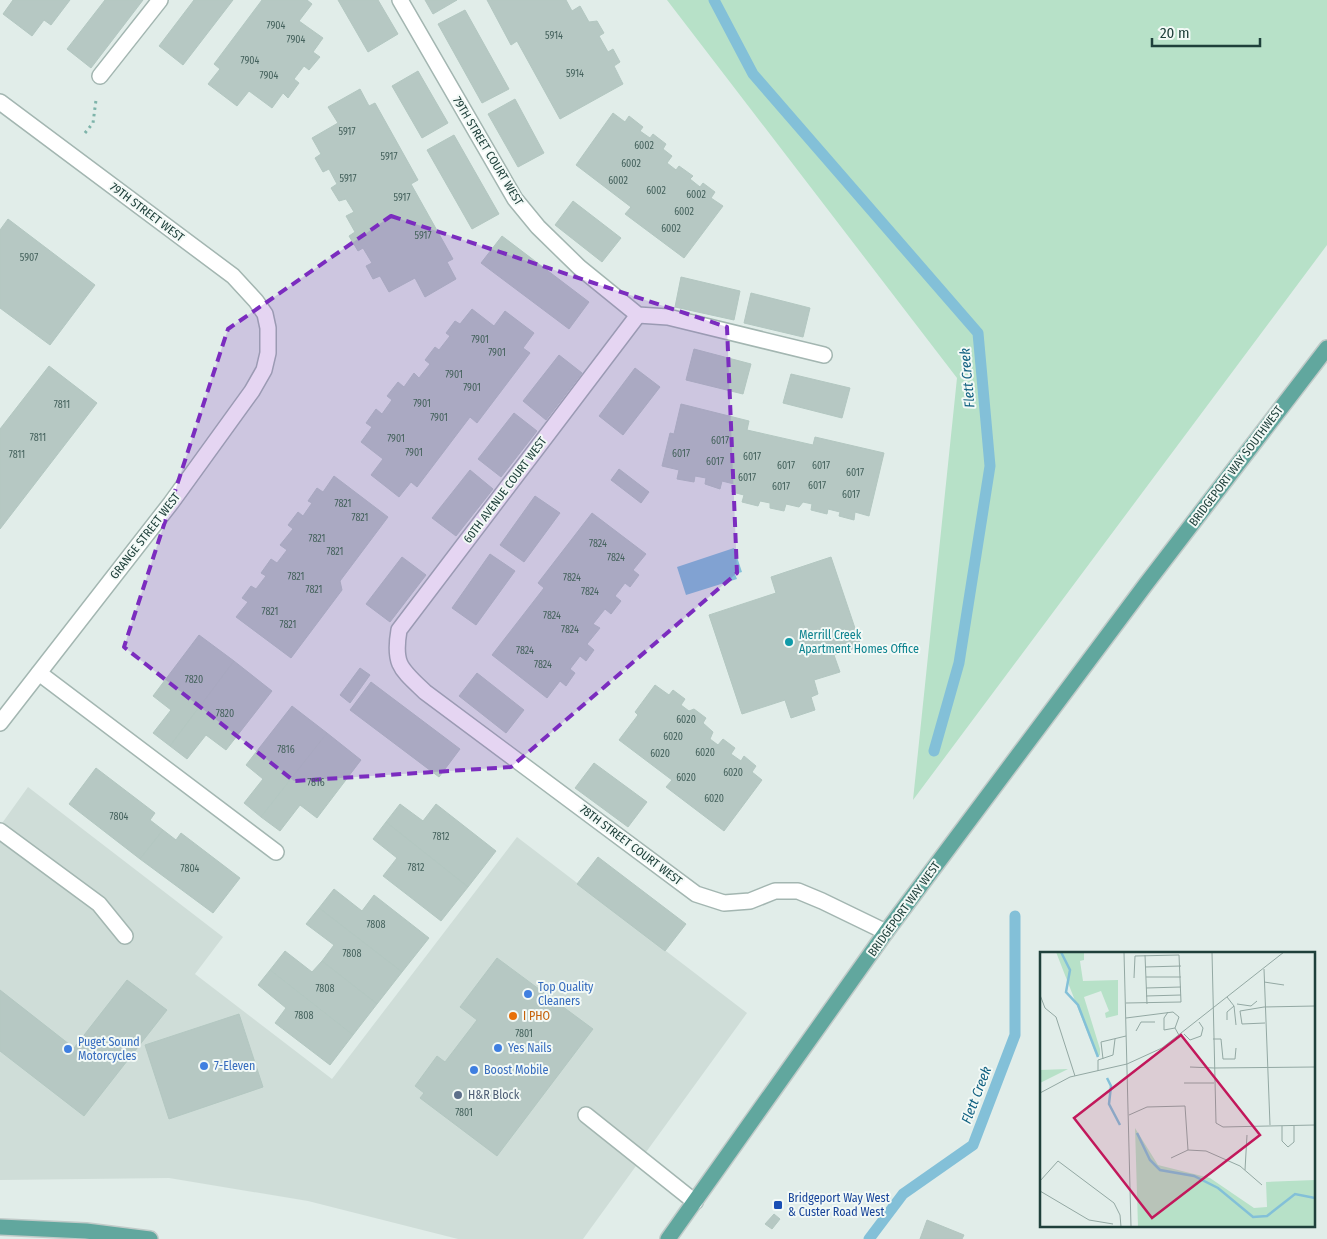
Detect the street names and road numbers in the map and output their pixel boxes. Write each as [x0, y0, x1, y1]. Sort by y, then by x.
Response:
street label: 79TH STREET COURT WEST [450, 94, 526, 208]
street label: 79TH STREET WEST [107, 180, 187, 245]
street label: BRIDGEPORT WAY SOUTHWEST [1186, 403, 1286, 529]
street label: 60TH AVENUE COURT WEST [461, 434, 550, 546]
street label: GRANGE STREET WEST [107, 490, 183, 582]
street label: 78TH STREET COURT WEST [577, 802, 685, 888]
street label: BRIDGEPORT WAY WEST [865, 859, 943, 959]

